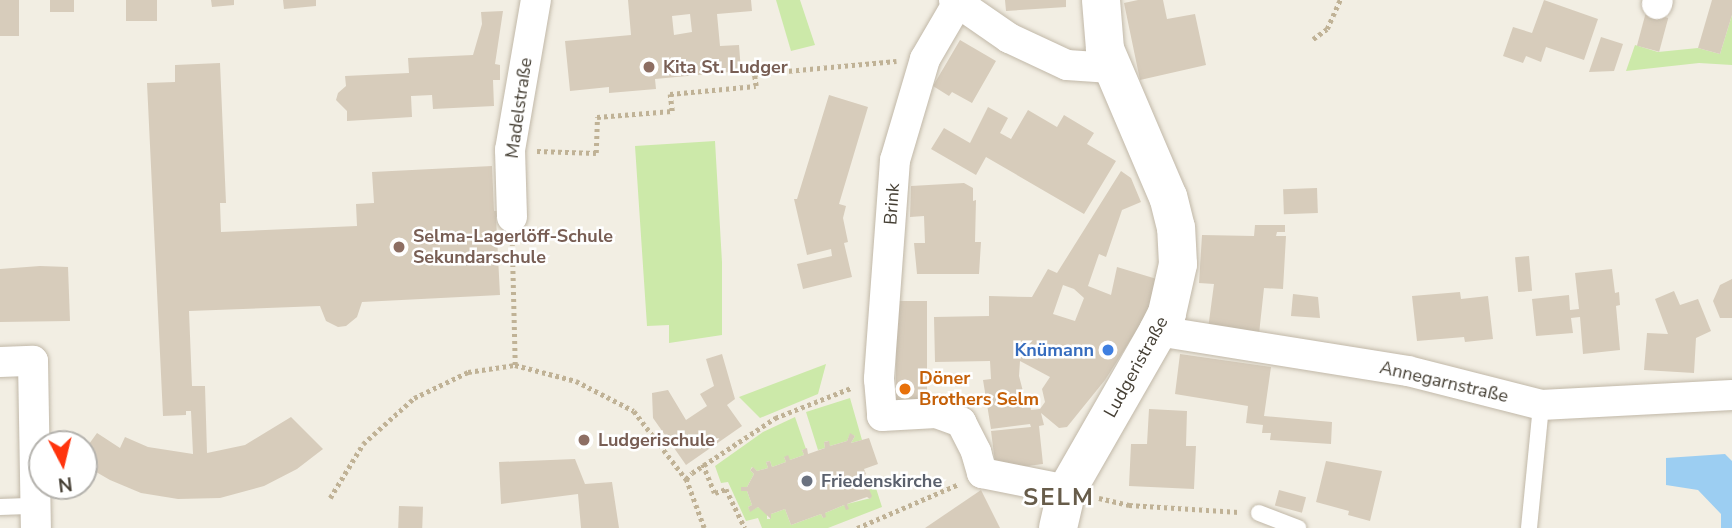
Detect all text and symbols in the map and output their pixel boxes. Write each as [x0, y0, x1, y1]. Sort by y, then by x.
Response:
street label: Madelstraße [501, 56, 537, 160]
place label: Kita St. Ludger [663, 56, 788, 78]
marker: Kita St. Ludger [641, 59, 657, 75]
street label: Brink [880, 182, 904, 226]
place label: Selma-Lagerlöff-Schule Sekundarschule [413, 226, 613, 268]
marker: Selma-Lagerlöff-Schule Sekundarschule [391, 239, 407, 255]
street label: Ludgeristraße [1099, 313, 1173, 421]
place label: Knümann [1014, 339, 1094, 361]
marker: Knümann [1100, 342, 1116, 358]
street label: Annegarnstraße [1378, 357, 1510, 407]
place label: Döner Brothers Selm [919, 368, 1039, 410]
marker: Döner Brothers Selm [897, 381, 913, 397]
place label: Ludgerischule [598, 429, 715, 451]
north arrow [28, 430, 98, 500]
marker: Ludgerischule [576, 432, 592, 448]
text: N [57, 470, 74, 498]
place label: Friedenskirche [821, 470, 942, 492]
marker: Friedenskirche [799, 473, 815, 489]
district label: SELM [1024, 484, 1094, 512]

